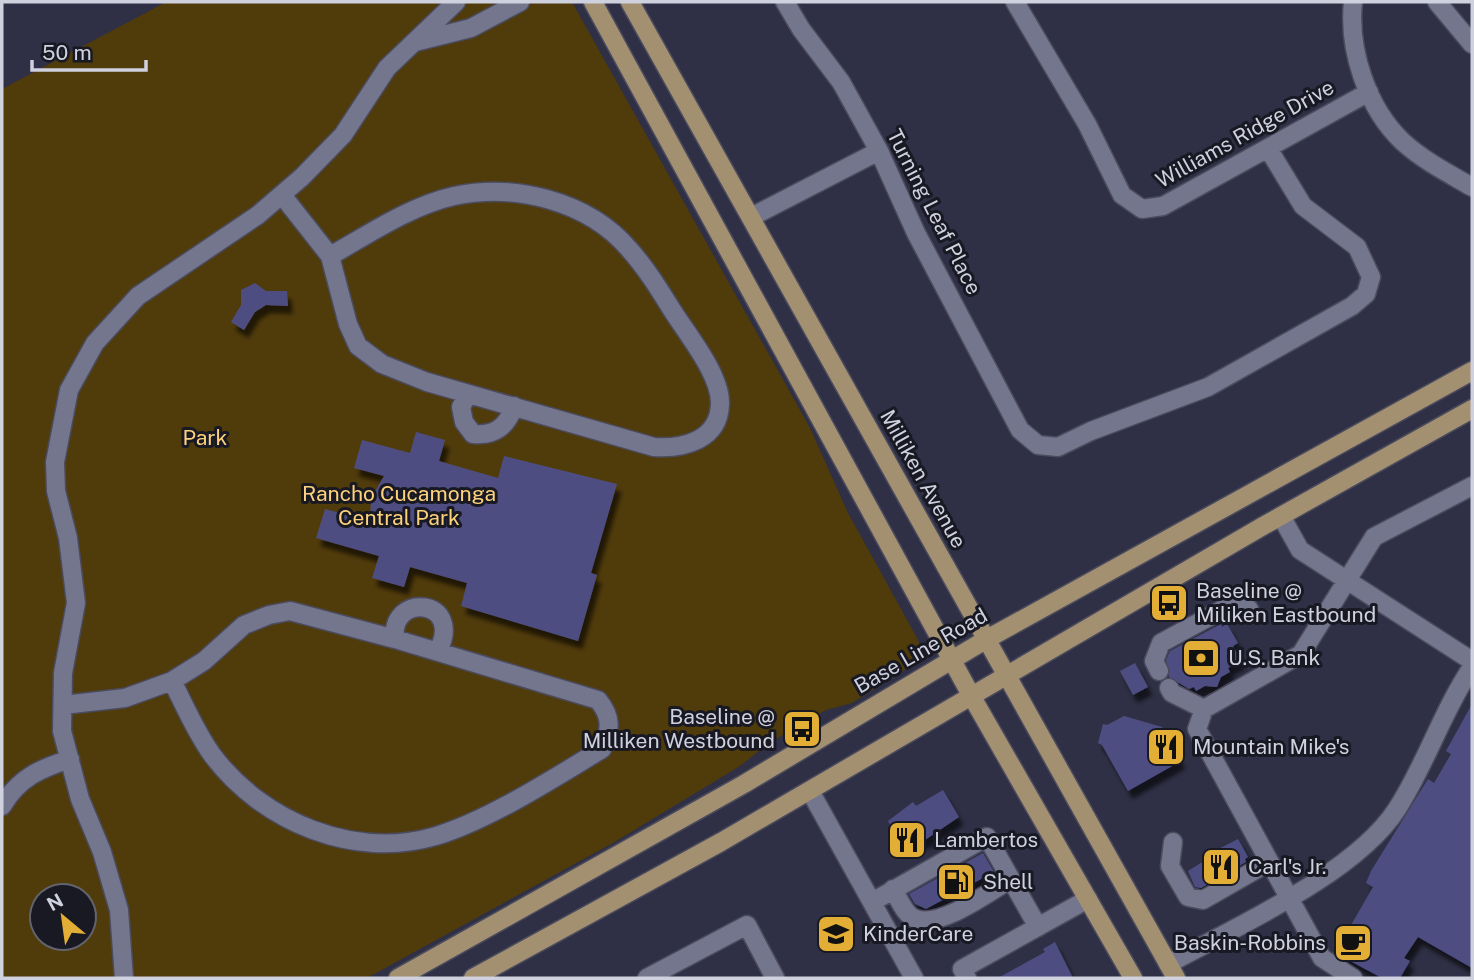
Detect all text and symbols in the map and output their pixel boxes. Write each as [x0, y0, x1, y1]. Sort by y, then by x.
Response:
scale bar [32, 28, 145, 72]
text: 50 m [42, 40, 92, 65]
street label: Williams Ridge Drive [1151, 74, 1338, 193]
street label: Turning Leaf Place [882, 125, 987, 299]
street label: Milliken Avenue [875, 405, 972, 552]
park label: Park [183, 425, 228, 450]
park label: Rancho Cucamonga Central Park [302, 481, 496, 530]
place label: Baseline @ Miliken Eastbound [1196, 578, 1376, 627]
bus stop icon: Baseline @ Miliken Eastbound [1148, 582, 1190, 624]
street label: Base Line Road [850, 602, 992, 699]
bank icon: U.S. Bank [1180, 637, 1222, 679]
place label: U.S. Bank [1228, 645, 1320, 670]
place label: Baseline @ Milliken Westbound [583, 704, 775, 753]
bus stop icon: Baseline @ Milliken Westbound [781, 708, 823, 750]
restaurant icon: Mountain Mike's [1145, 726, 1187, 768]
place label: Mountain Mike's [1193, 734, 1350, 759]
restaurant icon: Lambertos [886, 819, 928, 861]
place label: Lambertos [934, 827, 1038, 852]
restaurant icon: Carl's Jr. [1200, 846, 1242, 888]
place label: Carl's Jr. [1248, 854, 1326, 879]
fuel station icon: Shell [935, 861, 977, 903]
place label: Shell [983, 869, 1033, 894]
north arrow [28, 882, 98, 952]
text: N [43, 889, 67, 915]
school or university icon: KinderCare [815, 913, 857, 955]
place label: KinderCare [863, 921, 973, 946]
cafe icon: Baskin-Robbins [1332, 922, 1374, 964]
place label: Baskin-Robbins [1174, 930, 1326, 955]

